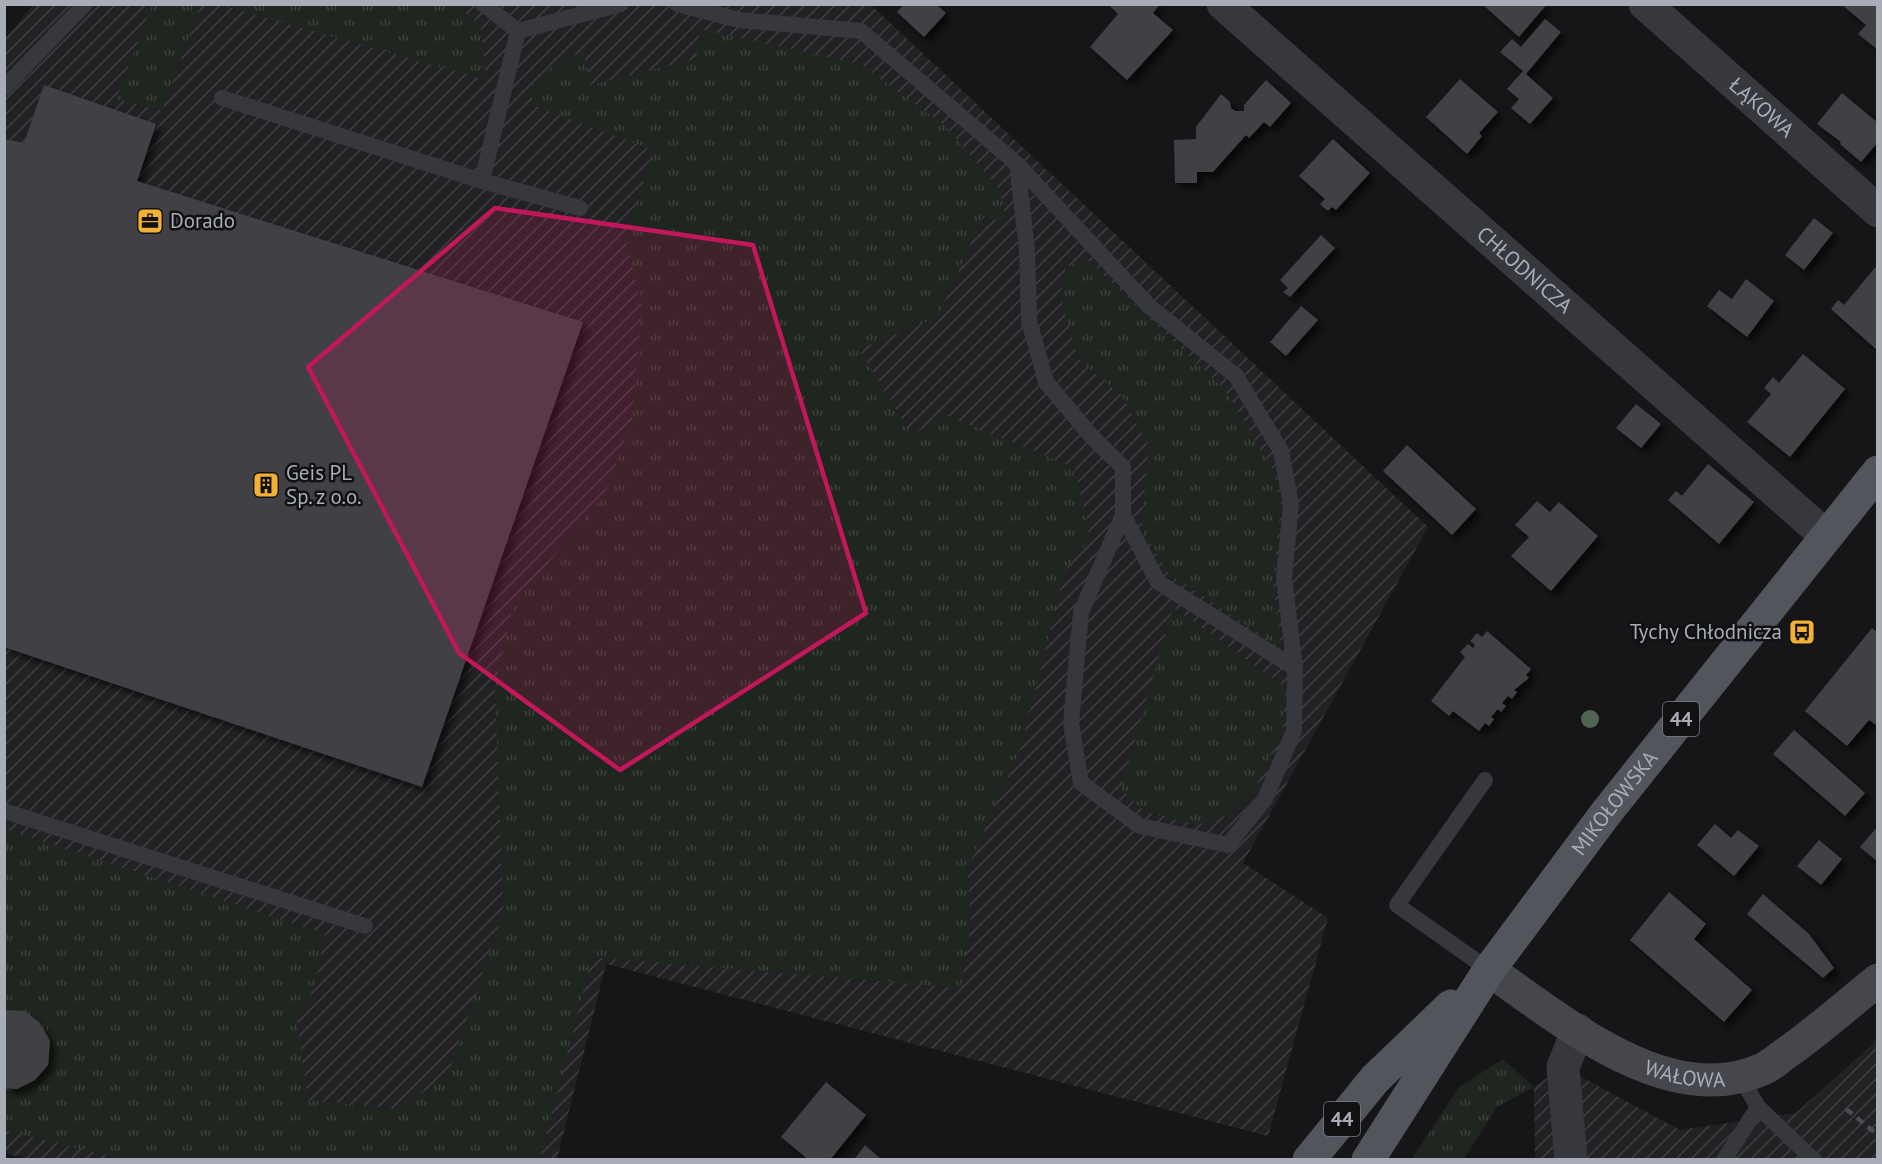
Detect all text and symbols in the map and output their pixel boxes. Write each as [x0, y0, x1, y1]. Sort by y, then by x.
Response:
street label: ŁĄKOWA [1724, 71, 1801, 144]
office icon: Dorado [135, 206, 165, 236]
place label: Dorado [170, 207, 235, 234]
street label: CHŁODNICZA [1471, 220, 1579, 319]
place label: Geis PL Sp. z o.o. [286, 459, 361, 510]
building icon: Geis PL Sp. z o.o. [251, 470, 281, 500]
bus stop icon: Tychy Chłodnicza [1787, 617, 1817, 647]
place label: Tychy Chłodnicza [1630, 618, 1782, 645]
road number: 44 [1663, 702, 1699, 736]
street label: MIKOŁOWSKA [1565, 745, 1664, 861]
street label: WAŁOWA [1641, 1053, 1727, 1093]
road number: 44 [1324, 1102, 1360, 1136]

